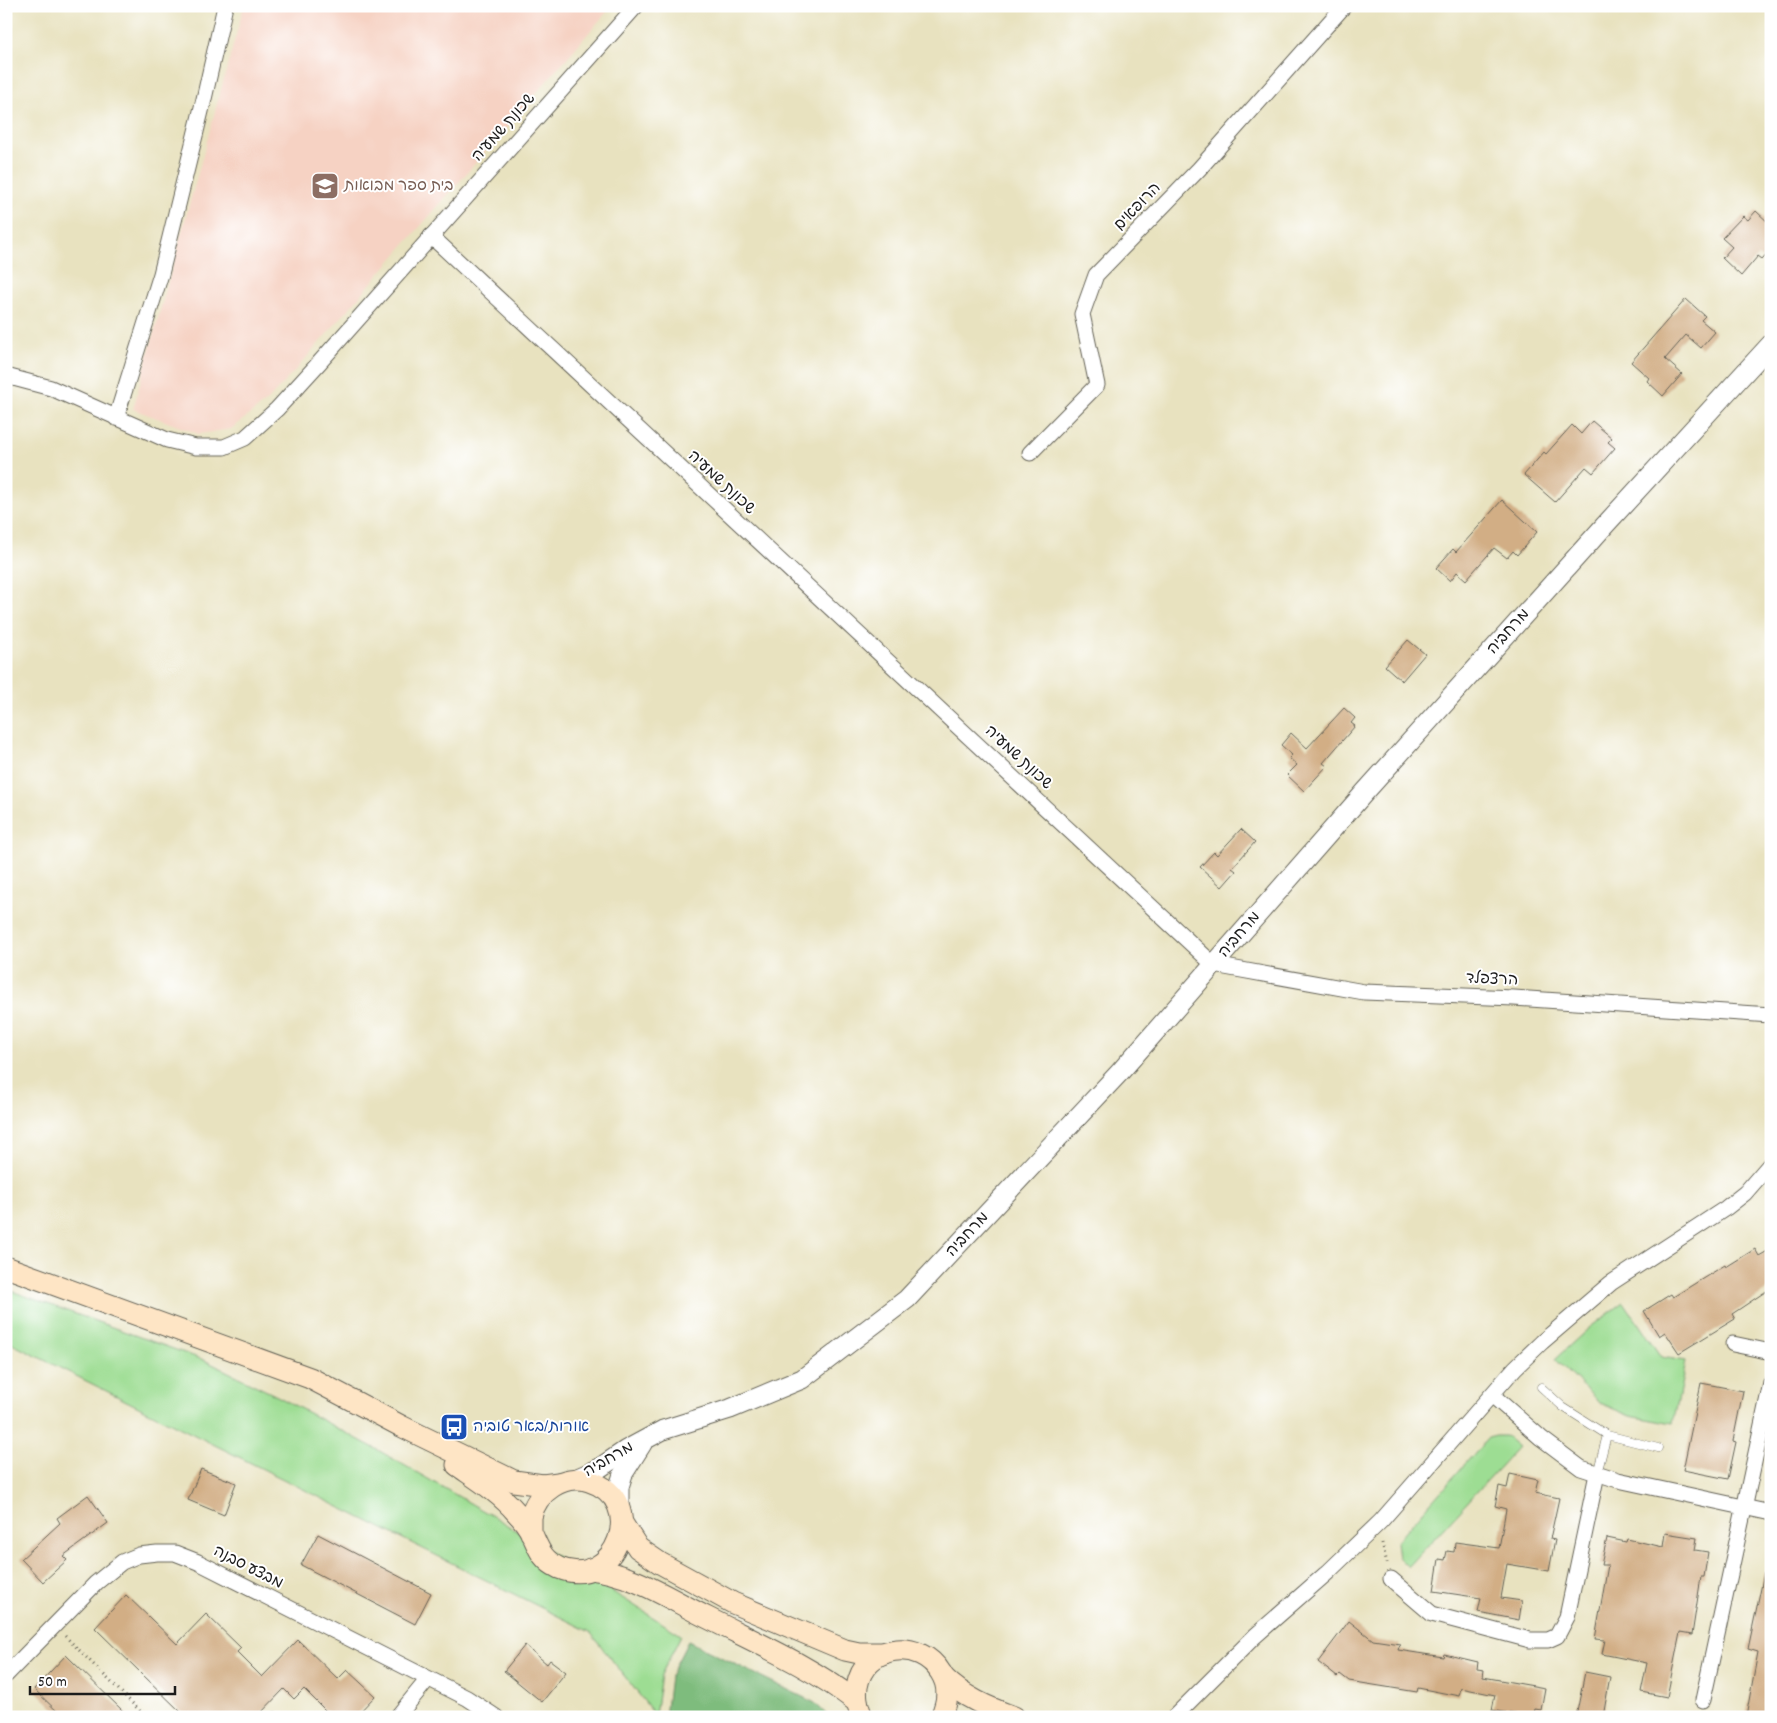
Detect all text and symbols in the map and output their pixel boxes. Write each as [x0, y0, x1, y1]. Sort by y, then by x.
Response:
street label: שכונת שמעיה [467, 89, 541, 167]
school or university icon: בית ספר מבואות [310, 171, 340, 201]
place label: בית ספר מבואות [343, 175, 453, 198]
street label: הרופאים [1109, 178, 1167, 236]
street label: שכונת שמעיה [682, 445, 760, 521]
street label: מרחביה [1482, 604, 1536, 660]
street label: שכונת שמעיה [979, 720, 1057, 796]
street label: מרחביה [1213, 907, 1267, 963]
street label: הרצפלד [1465, 968, 1519, 992]
street label: מרחביה [941, 1207, 995, 1263]
bus stop icon: אורות/באר טוביה [439, 1412, 469, 1442]
place label: אורות/באר טוביה [473, 1416, 589, 1439]
street label: מרחביה [580, 1436, 638, 1484]
street label: מבצע סבנה [209, 1540, 287, 1596]
scale bar [30, 1663, 175, 1695]
text: 50 m [38, 1672, 67, 1694]

